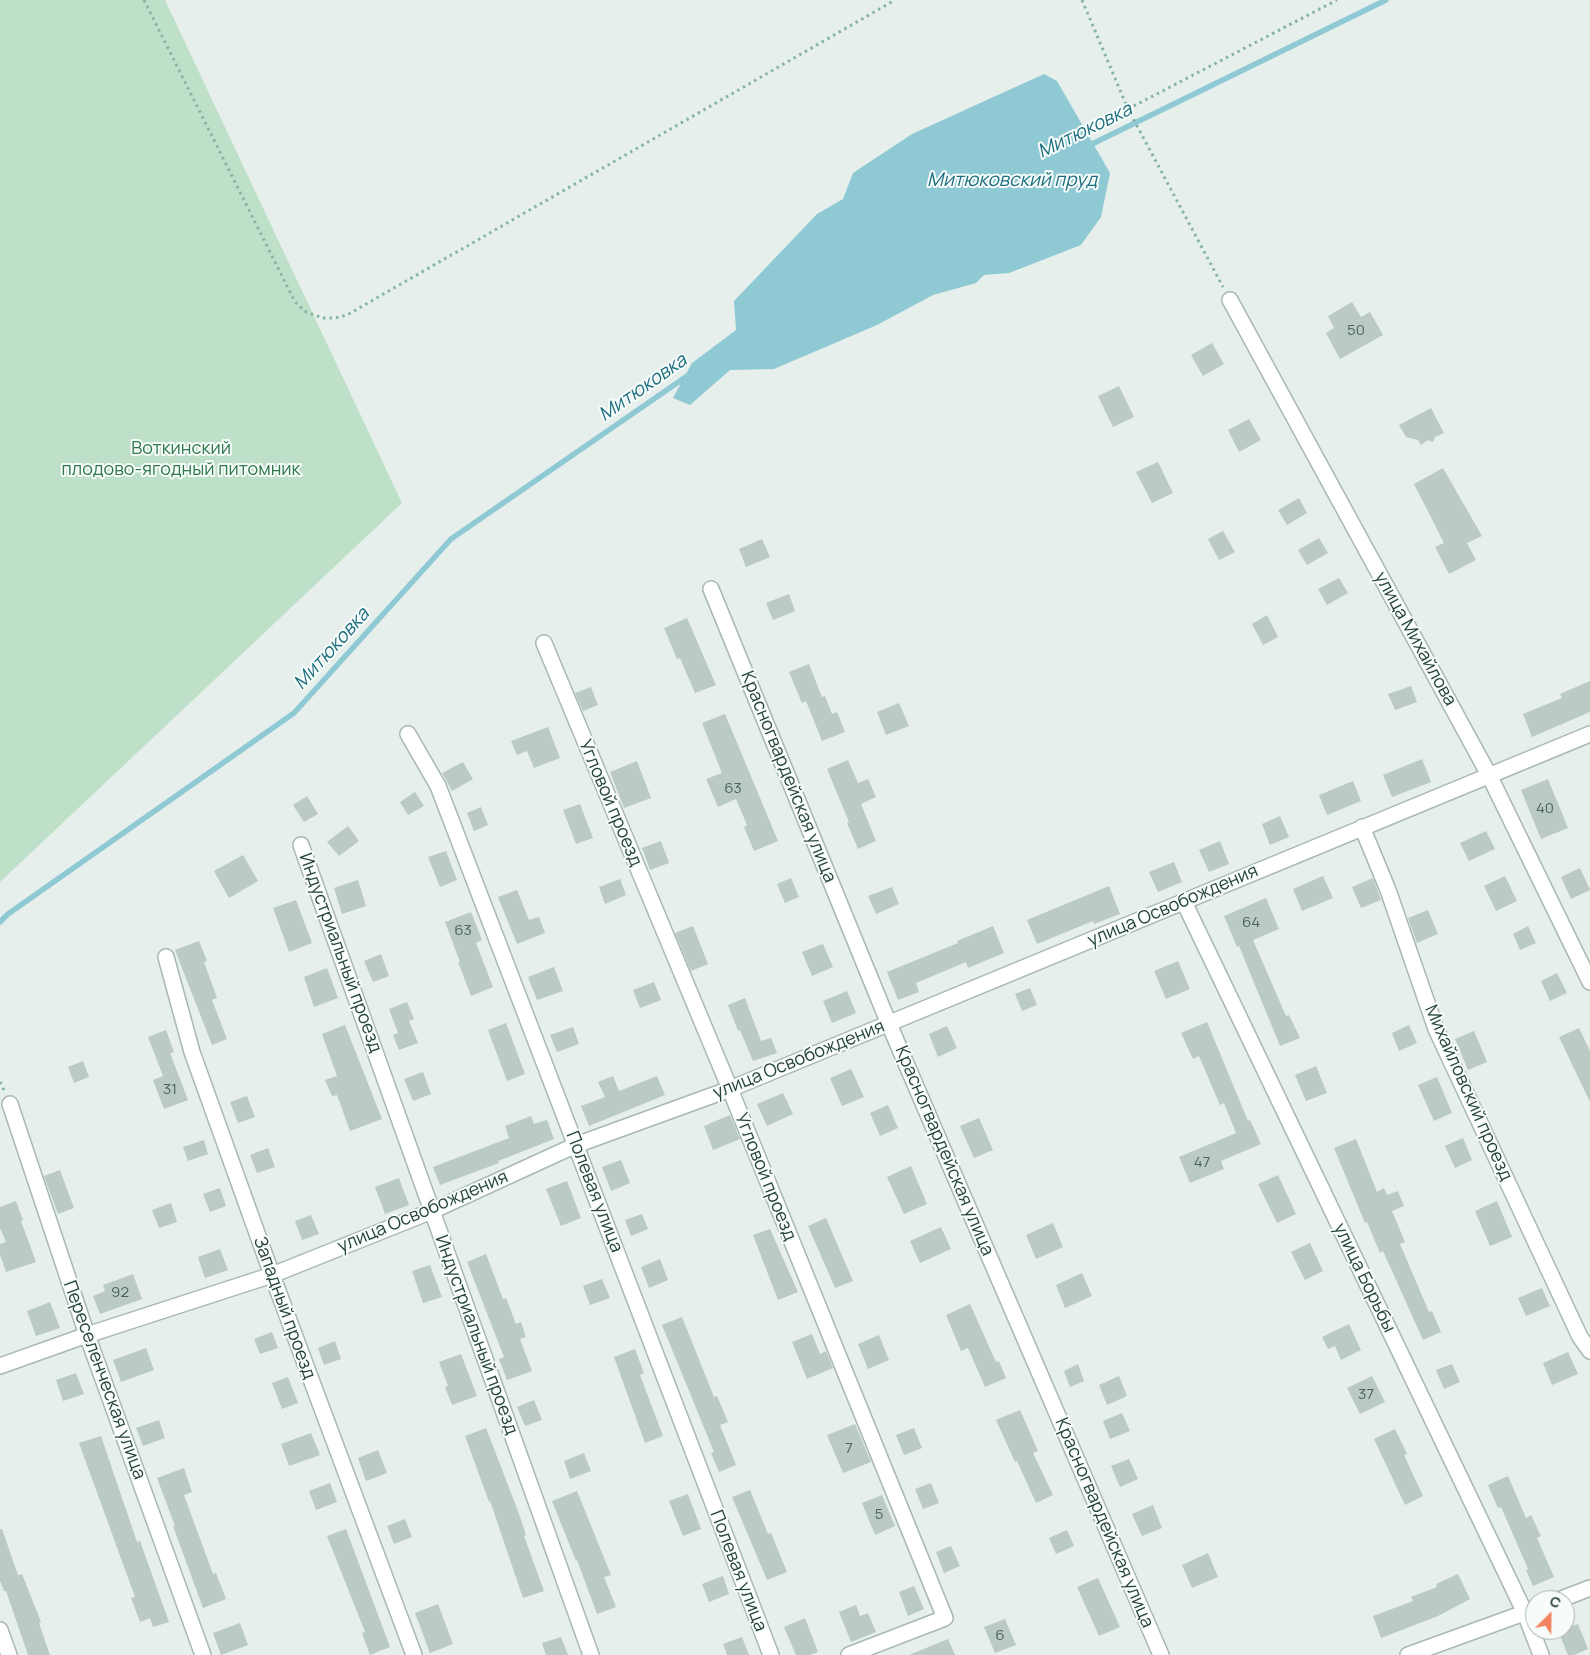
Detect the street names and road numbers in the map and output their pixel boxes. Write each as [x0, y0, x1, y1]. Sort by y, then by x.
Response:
street label: улица Михайлова [1369, 568, 1461, 710]
street label: Красногвардейская улица [736, 668, 840, 886]
street label: Угловой проезд [574, 736, 646, 870]
street label: Индустриальный проезд [294, 850, 386, 1056]
street label: улица Освобождения [1085, 860, 1261, 952]
street label: Михайловский проезд [1420, 1002, 1516, 1184]
street label: улица Освобождения [710, 1016, 888, 1104]
street label: Красногвардейская улица [890, 1043, 998, 1259]
street label: Угловой проезд [730, 1110, 800, 1244]
street label: Полевая улица [561, 1128, 627, 1256]
street label: улица Освобождения [335, 1166, 511, 1258]
street label: улица Борьбы [1328, 1220, 1400, 1336]
street label: Индустриальный проезд [430, 1232, 522, 1438]
street label: Западный проезд [248, 1234, 320, 1382]
street label: Переселенческая улица [58, 1278, 150, 1482]
street label: Красногвардейская улица [1050, 1415, 1158, 1631]
street label: Полевая улица [705, 1507, 771, 1635]

